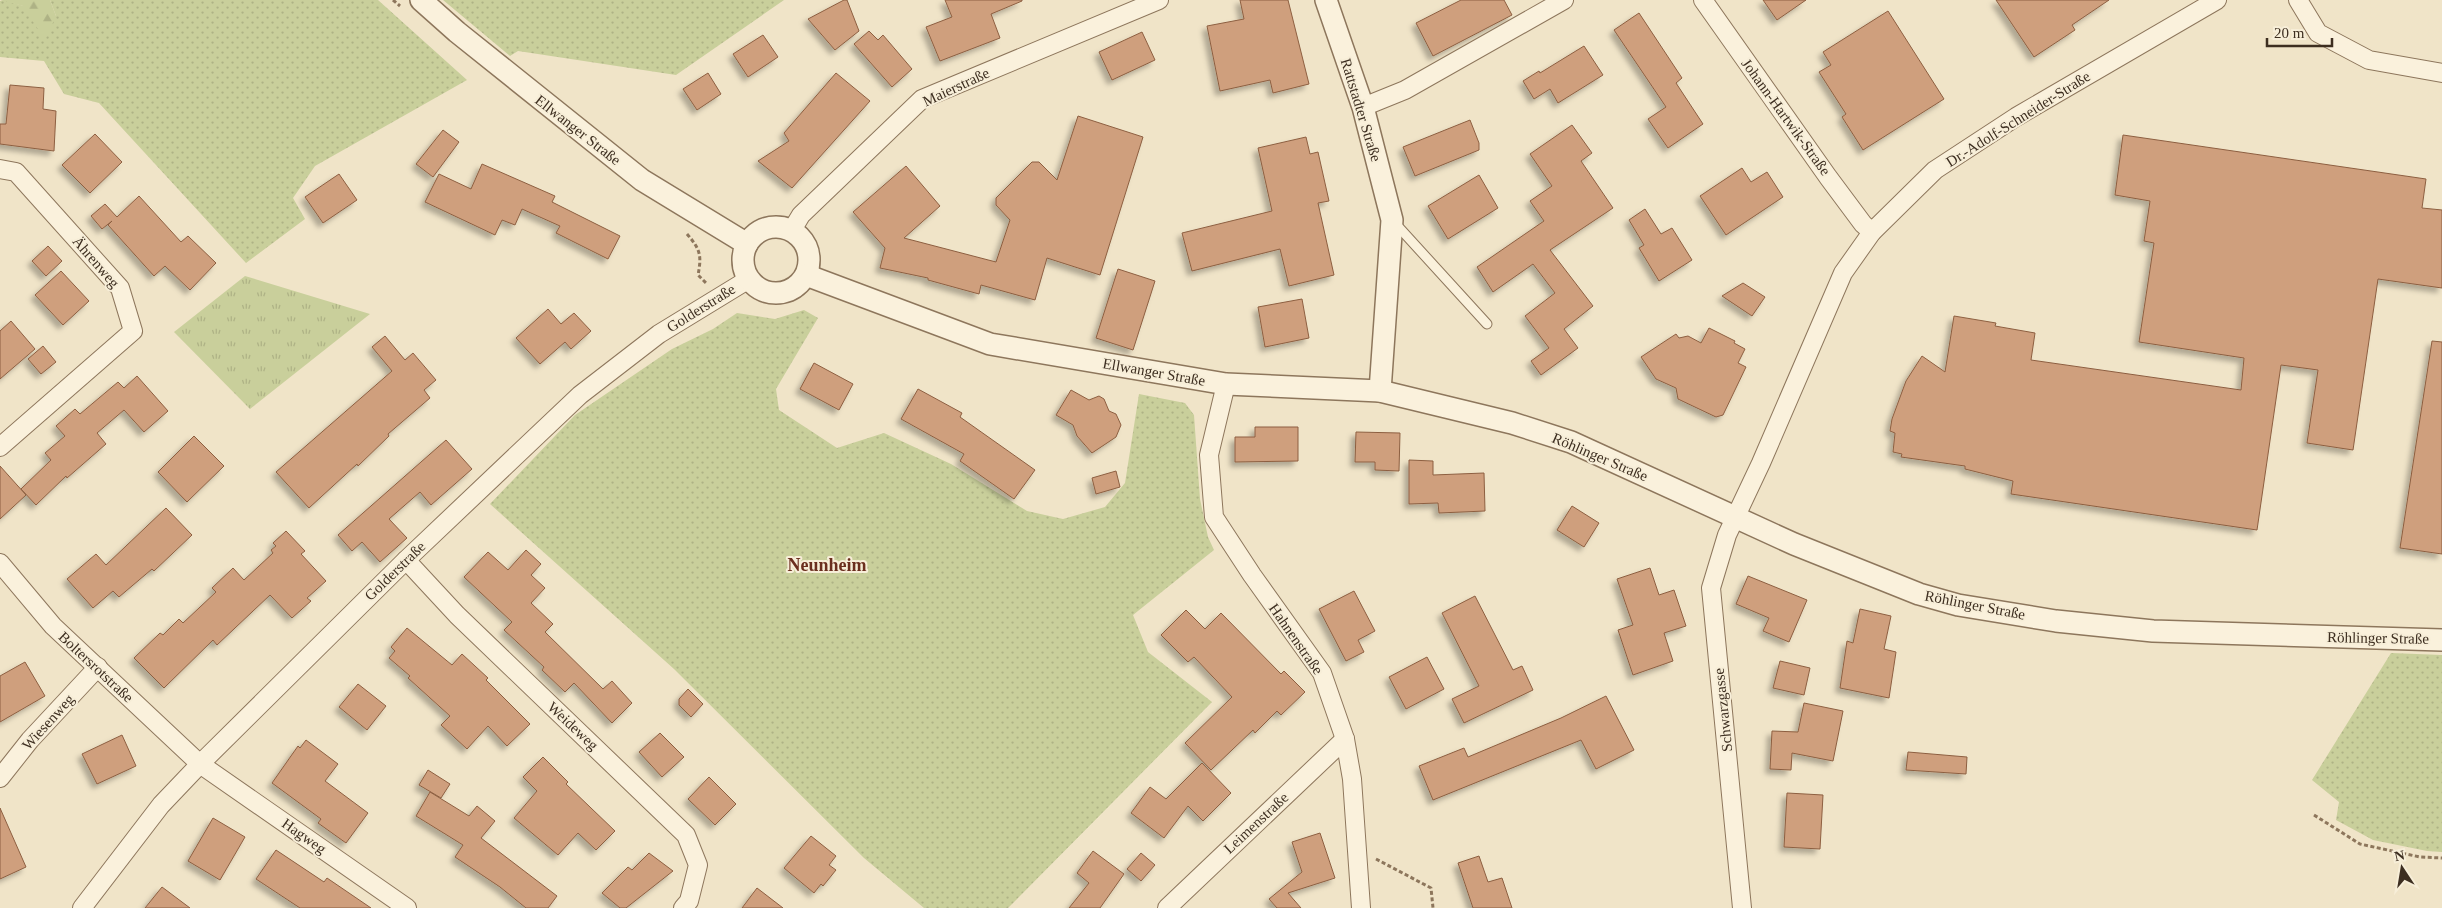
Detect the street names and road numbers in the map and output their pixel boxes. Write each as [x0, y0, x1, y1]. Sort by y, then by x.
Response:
street label: Rattstadter Straße [1338, 56, 1384, 164]
street label: Johann-Hartwik-Straße [1738, 56, 1834, 179]
street label: Maierstraße [920, 64, 992, 109]
street label: Dr.-Adolf-Schneider-Straße [1943, 68, 2093, 170]
street label: Ellwanger Straße [532, 92, 624, 168]
street label: Ährenweg [69, 233, 123, 291]
street label: Golderstraße [664, 281, 738, 335]
street label: Ellwanger Straße [1102, 355, 1207, 389]
street label: Röhlinger Straße [1550, 430, 1650, 484]
street label: Golderstraße [362, 538, 429, 604]
street label: Röhlinger Straße [1923, 587, 2027, 623]
street label: Hahnenstraße [1266, 601, 1326, 678]
street label: Boltersrotstraße [56, 628, 137, 706]
street label: Röhlinger Straße [2327, 629, 2429, 647]
street label: Schwarzgasse [1711, 667, 1735, 753]
street label: Wiesenweg [19, 691, 77, 753]
street label: Weideweg [545, 699, 602, 754]
street label: Leimenstraße [1221, 789, 1292, 857]
street label: Hagweg [279, 815, 329, 857]

